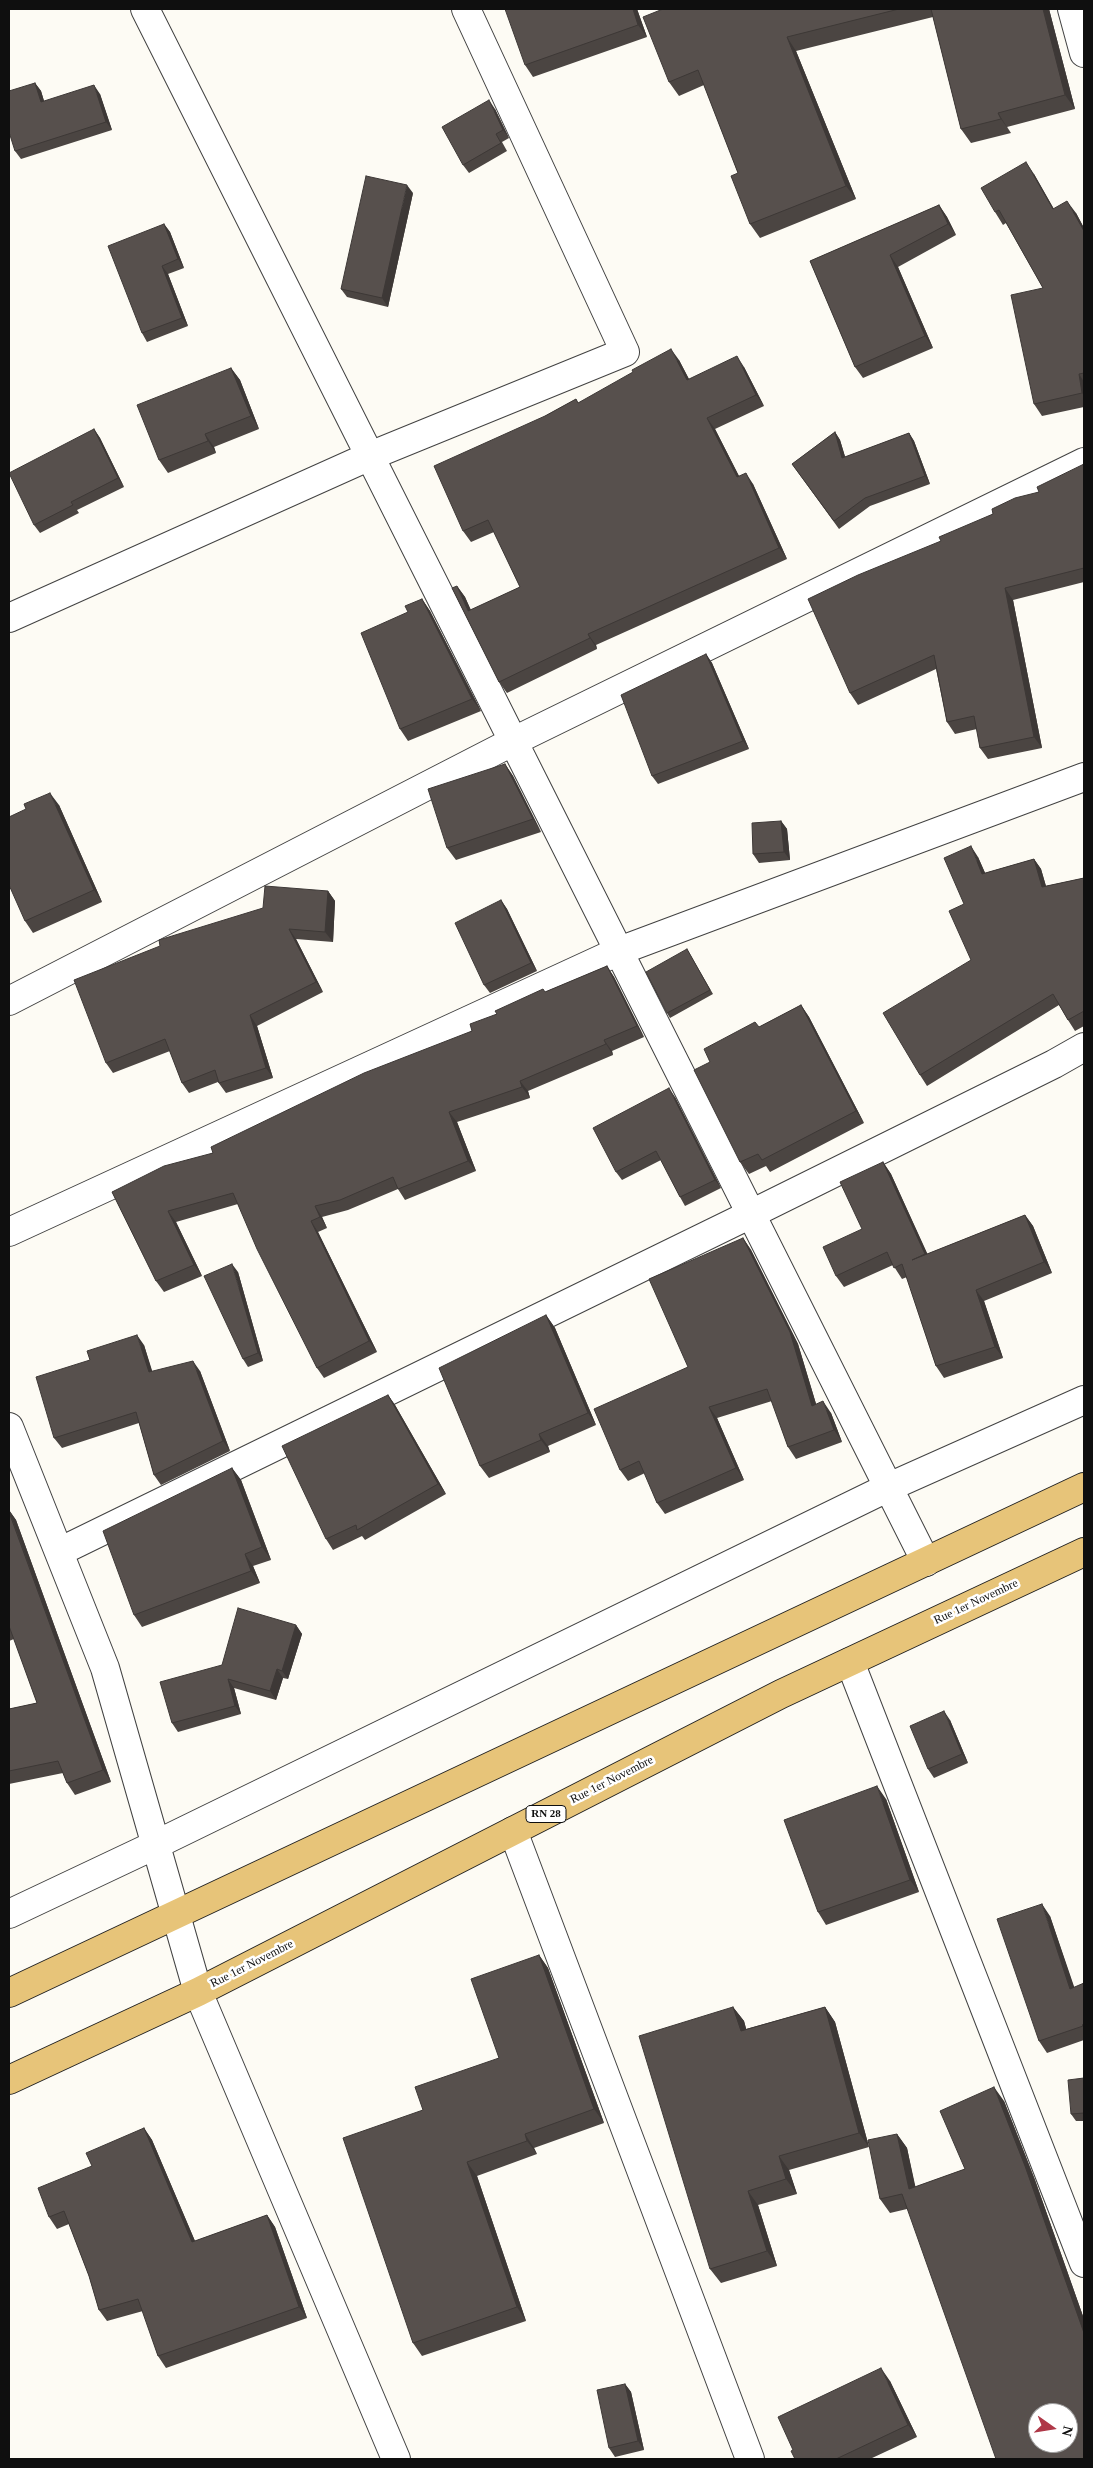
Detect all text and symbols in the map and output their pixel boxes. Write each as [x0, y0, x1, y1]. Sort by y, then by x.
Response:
street label: Rue 1er Novembre [932, 1576, 1020, 1628]
street label: Rue 1er Novembre [568, 1753, 656, 1807]
road number: RN 28 [526, 1806, 566, 1822]
street label: Rue 1er Novembre [208, 1937, 296, 1991]
north arrow [1028, 2403, 1078, 2453]
text: N [1059, 2425, 1076, 2438]

